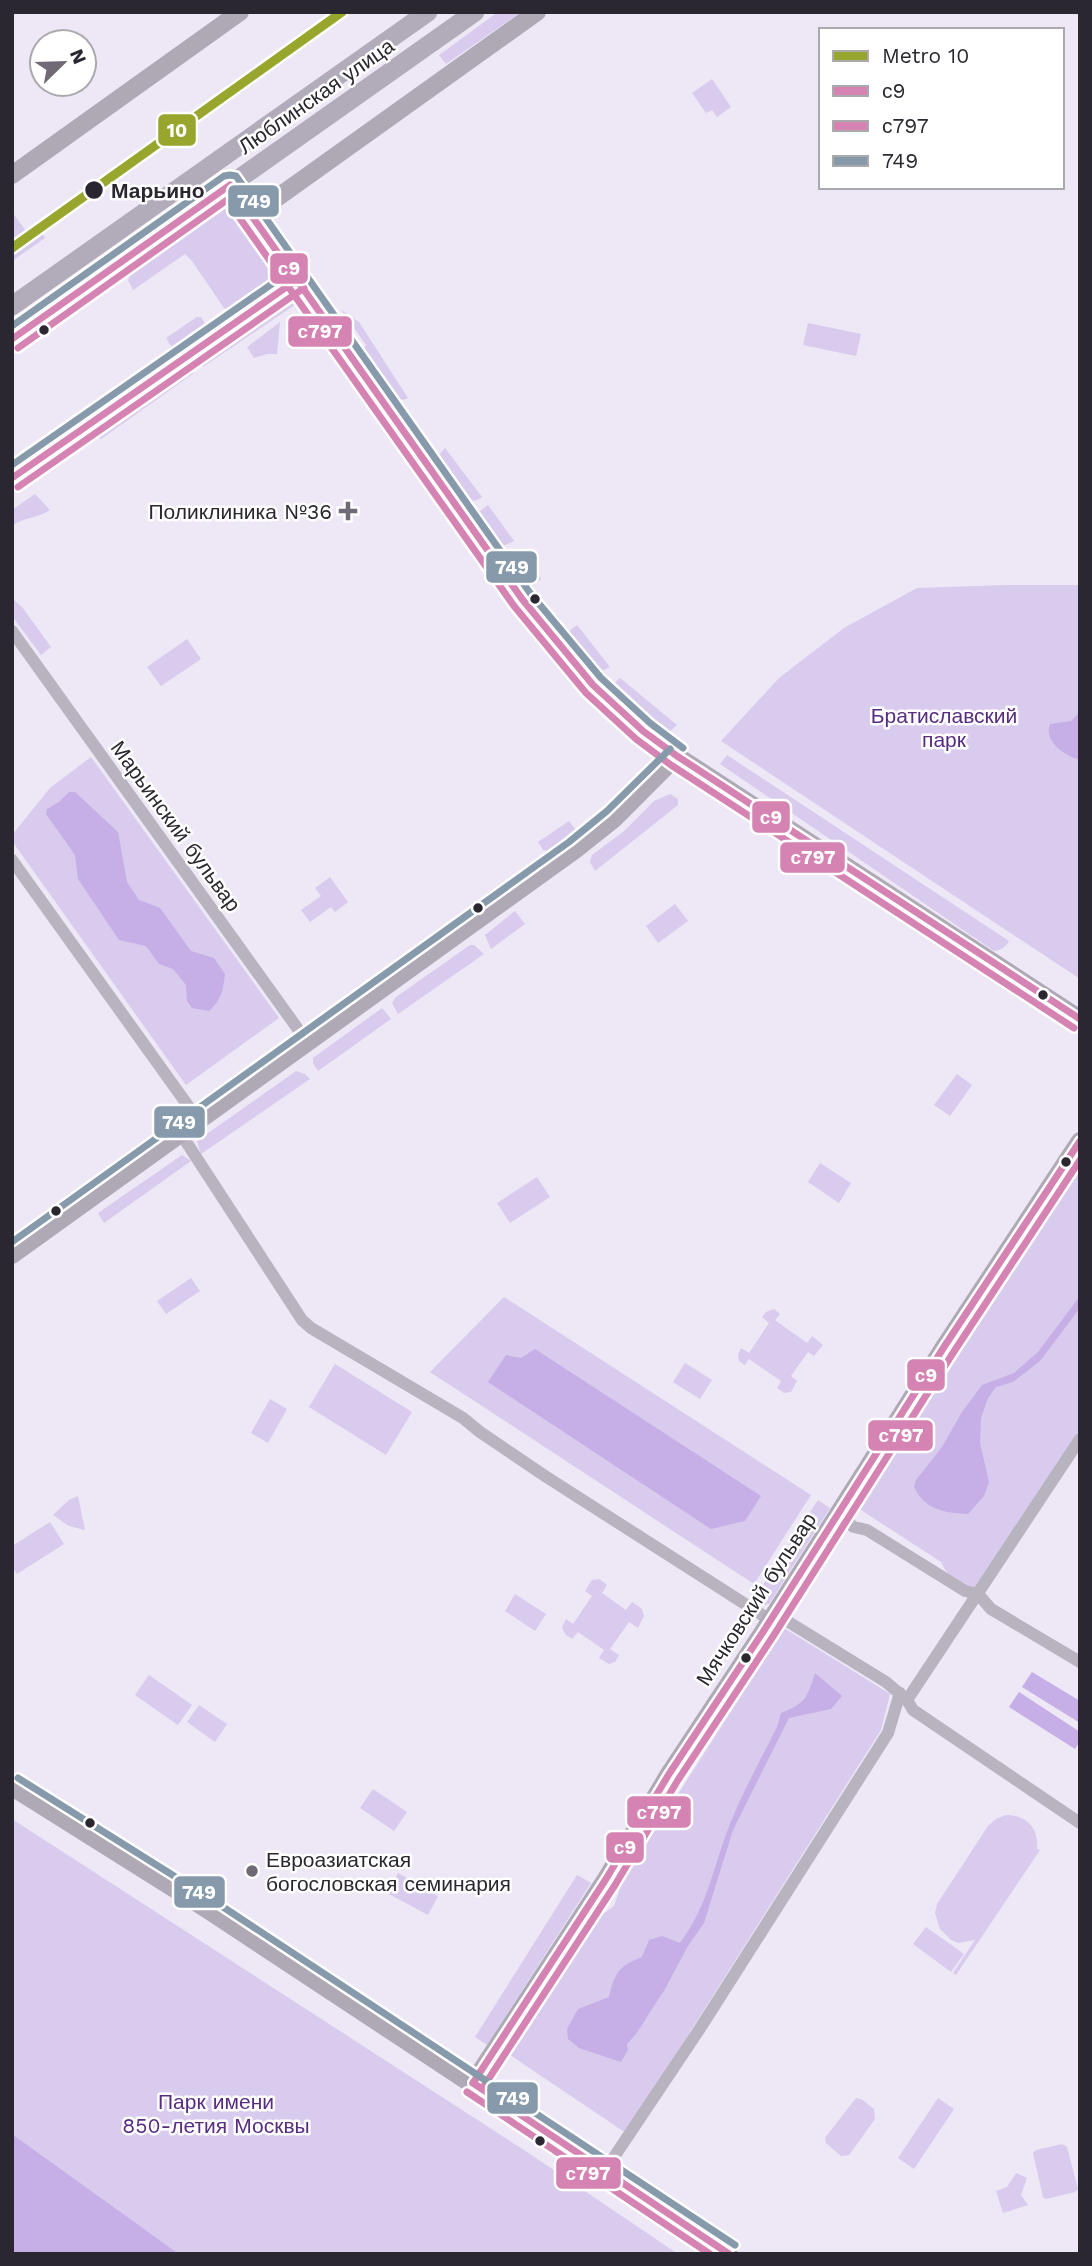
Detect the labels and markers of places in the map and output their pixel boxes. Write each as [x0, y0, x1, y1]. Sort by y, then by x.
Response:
place label: Марьино [111, 178, 205, 203]
marker: Марьино [83, 179, 105, 201]
unlabelled marker [37, 323, 51, 337]
place label: Поликлиника №36 [148, 499, 332, 524]
marker: Поликлиника №36 [338, 501, 358, 521]
unlabelled marker [528, 592, 542, 606]
unlabelled marker [471, 901, 485, 915]
unlabelled marker [1036, 988, 1050, 1002]
unlabelled marker [1059, 1155, 1073, 1169]
unlabelled marker [49, 1204, 63, 1218]
unlabelled marker [739, 1651, 753, 1665]
unlabelled marker [83, 1816, 97, 1830]
place label: Евроазиатская богословская семинария [266, 1847, 511, 1896]
marker: Евроазиатская богословская семинария [244, 1863, 260, 1879]
unlabelled marker [533, 2134, 547, 2148]

